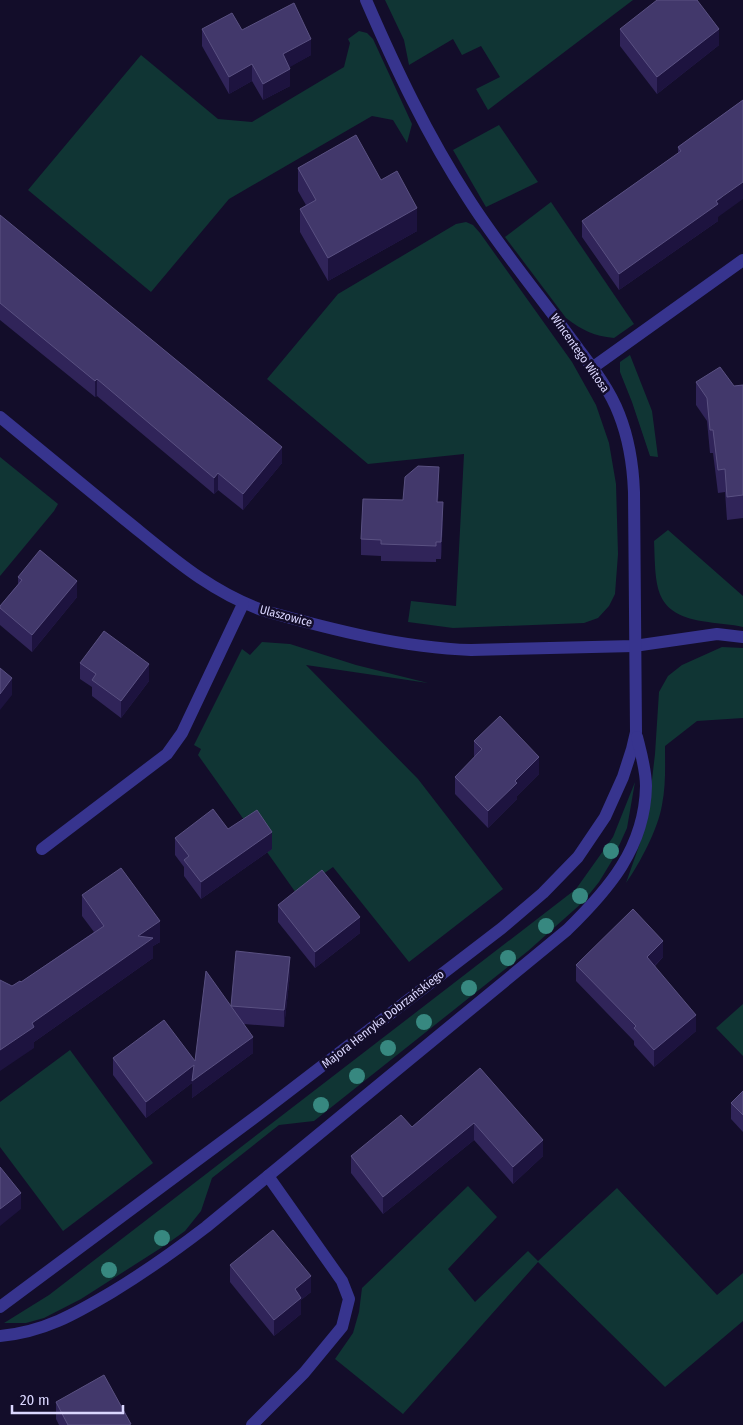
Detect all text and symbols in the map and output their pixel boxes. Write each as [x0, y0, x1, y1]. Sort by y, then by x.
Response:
street label: Wincentego Witosa [548, 311, 612, 395]
street label: Ulaszowice [258, 602, 314, 630]
street label: Majora Henryka Dobrzańskiego [319, 967, 447, 1071]
scale bar [12, 1382, 124, 1414]
text: 20 m [20, 1391, 50, 1409]

